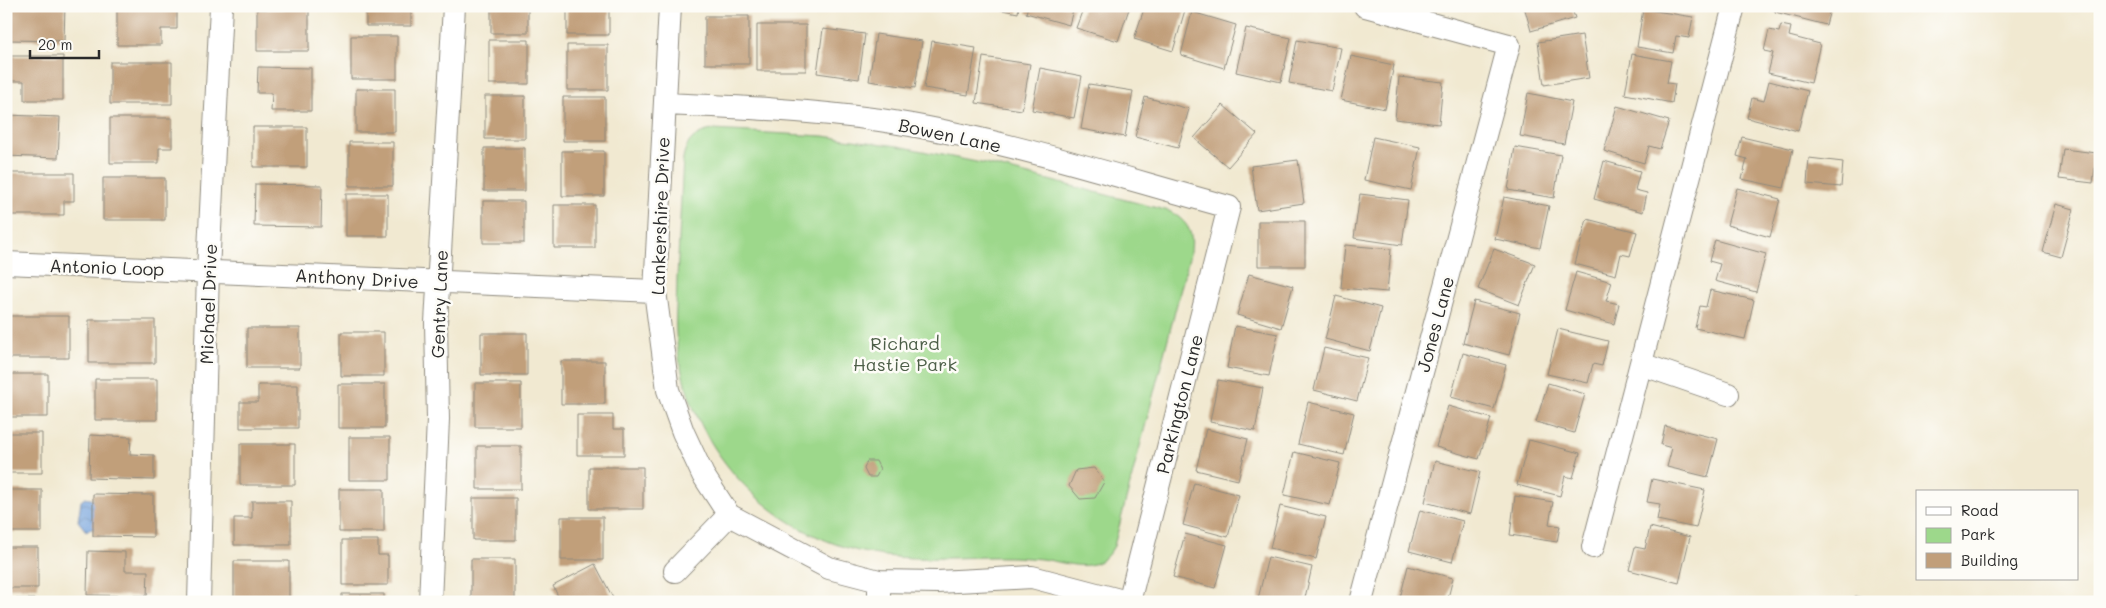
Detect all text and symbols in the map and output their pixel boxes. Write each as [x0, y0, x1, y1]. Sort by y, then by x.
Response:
scale bar [30, 28, 99, 60]
text: 20 m [38, 34, 72, 54]
street label: Bowen Lane [896, 112, 1004, 158]
street label: Lankershire Drive [645, 136, 675, 296]
street label: Michael Drive [194, 243, 222, 365]
street label: Gentry Lane [425, 249, 453, 359]
street label: Antonio Loop [49, 253, 165, 281]
street label: Anthony Drive [295, 263, 419, 293]
street label: Jones Lane [1411, 274, 1459, 374]
park label: Richard Hastie Park [853, 331, 957, 376]
street label: Parkington Lane [1150, 332, 1208, 476]
legend [1916, 490, 2078, 580]
text: Road [1961, 500, 1998, 520]
text: Park [1961, 524, 1995, 544]
text: Building [1961, 550, 2018, 570]

